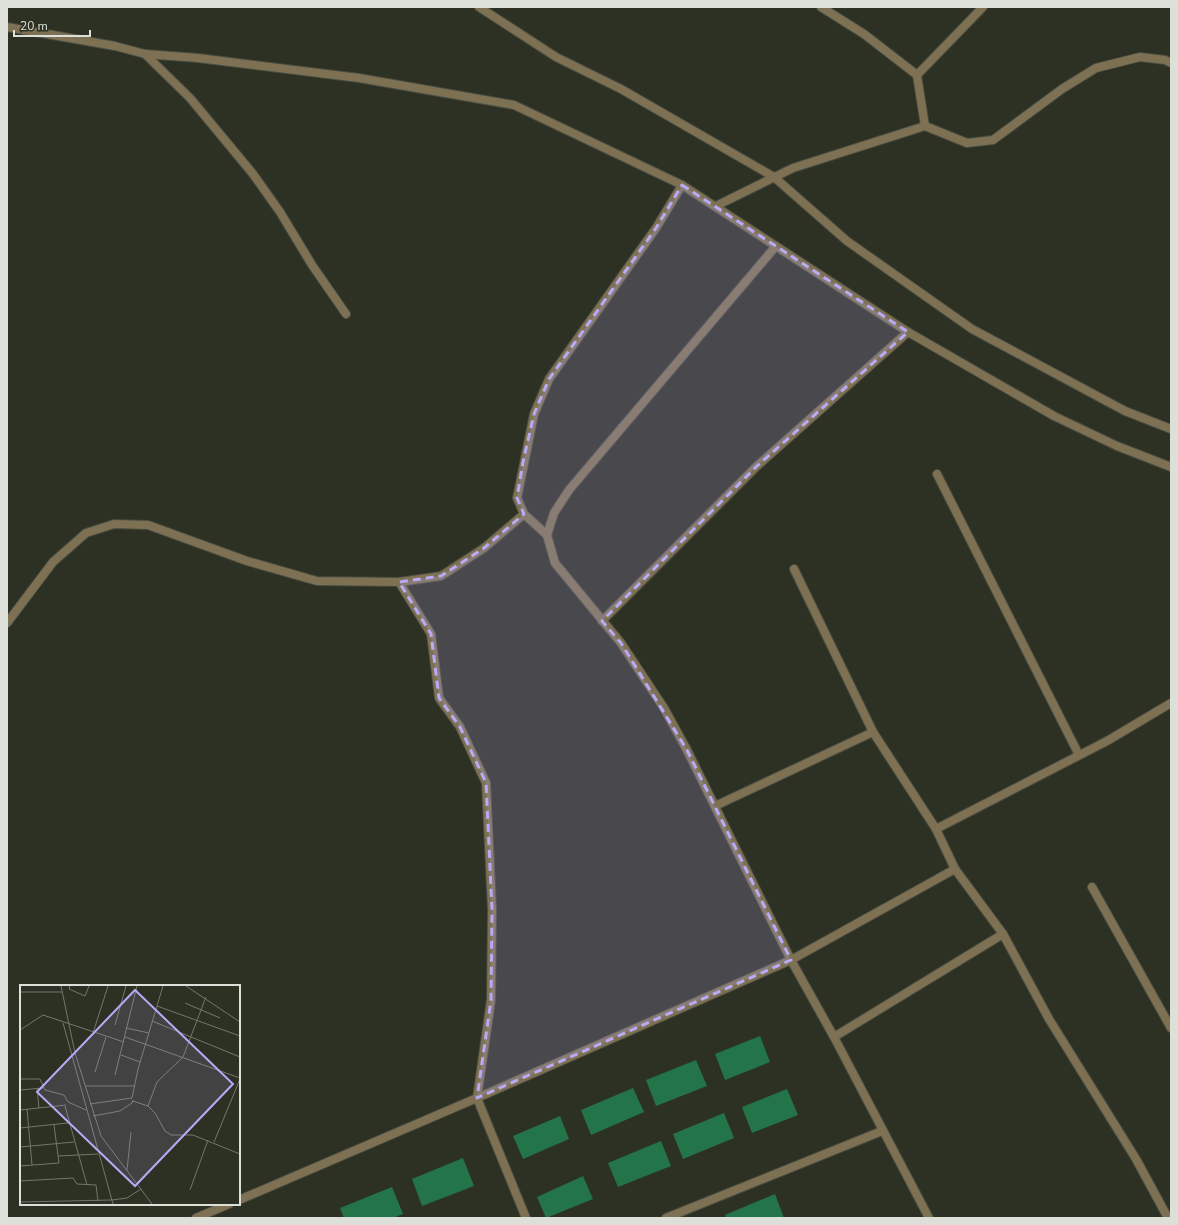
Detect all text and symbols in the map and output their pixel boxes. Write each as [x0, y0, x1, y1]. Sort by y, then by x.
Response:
scale bar [14, 12, 90, 38]
text: 20 m [20, 18, 48, 34]
inset map [20, 985, 240, 1205]

